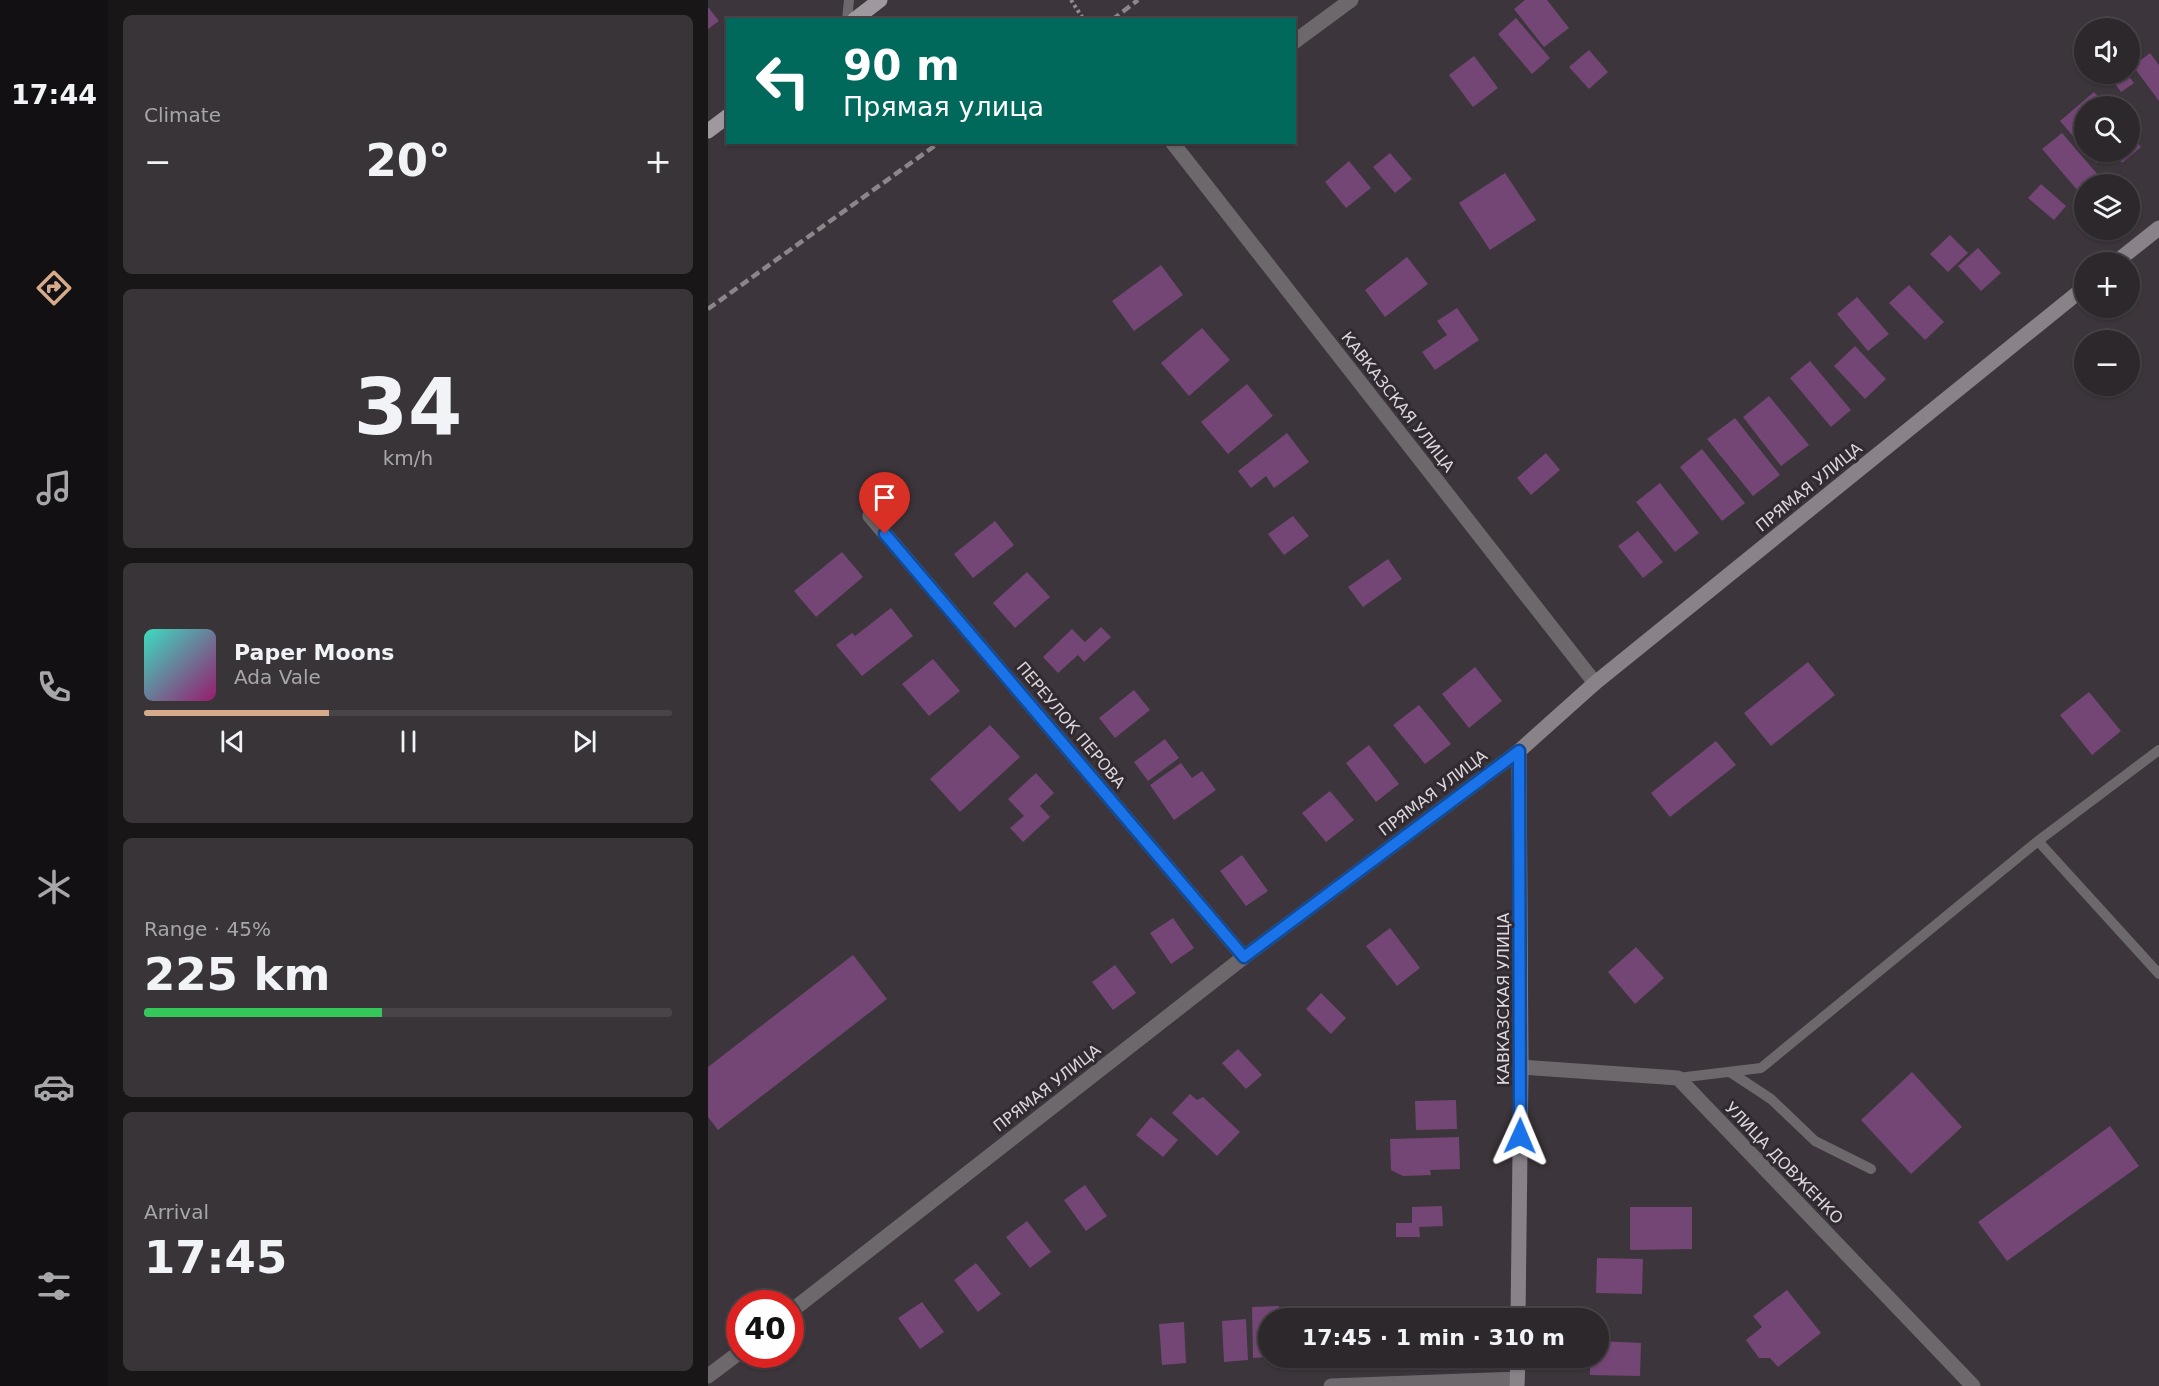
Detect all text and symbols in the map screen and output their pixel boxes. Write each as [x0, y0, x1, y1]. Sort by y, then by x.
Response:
map controls [2074, 18, 2140, 396]
button: sound [2074, 18, 2140, 84]
text: 90 m [843, 41, 960, 90]
icon: left [744, 42, 822, 120]
text: 17:44 [11, 79, 97, 110]
text: Прямая улица [843, 91, 1044, 122]
button: search [2074, 96, 2140, 162]
text: Climate [144, 103, 221, 127]
text: 20° [365, 134, 451, 187]
text: − [144, 142, 172, 181]
text: + [644, 142, 672, 181]
button: layers [2074, 174, 2140, 240]
button: + [2074, 252, 2140, 318]
icon: directions [33, 267, 75, 309]
street label: КАВКАЗСКАЯ УЛИЦА [1337, 328, 1459, 476]
button: − [2074, 330, 2140, 396]
text: 34 [354, 362, 462, 452]
street label: ПРЯМАЯ УЛИЦА [1752, 438, 1866, 536]
text: km/h [383, 446, 433, 470]
icon: music [33, 467, 75, 509]
pin [859, 472, 910, 534]
icon: arrive [868, 481, 901, 514]
text: Paper Moons [234, 640, 394, 665]
street label: ПЕРЕУЛОК ПЕРОВА [1013, 658, 1129, 792]
text: Ada Vale [234, 665, 321, 689]
icon: phone [33, 666, 75, 708]
icon: previous [216, 725, 249, 758]
icon: pause [392, 725, 425, 758]
icon: next [568, 725, 601, 758]
street label: ПРЯМАЯ УЛИЦА [1375, 746, 1491, 840]
icon: climate [33, 866, 75, 908]
street label: КАВКАЗСКАЯ УЛИЦА [1494, 913, 1513, 1085]
text: Range · 45% [144, 917, 271, 941]
text: 225 km [144, 948, 330, 1001]
street label: ПРЯМАЯ УЛИЦА [990, 1040, 1104, 1136]
icon: car [33, 1066, 75, 1108]
street label: УЛИЦА ДОВЖЕНКО [1721, 1098, 1847, 1228]
position arrow [1488, 1104, 1552, 1168]
text: Arrival [144, 1200, 209, 1224]
text: 17:45 [144, 1231, 287, 1284]
icon: filters [33, 1265, 75, 1307]
speed limit sign: 40 [726, 1290, 804, 1368]
text: 17:45 · 1 min · 310 m [1302, 1325, 1565, 1350]

